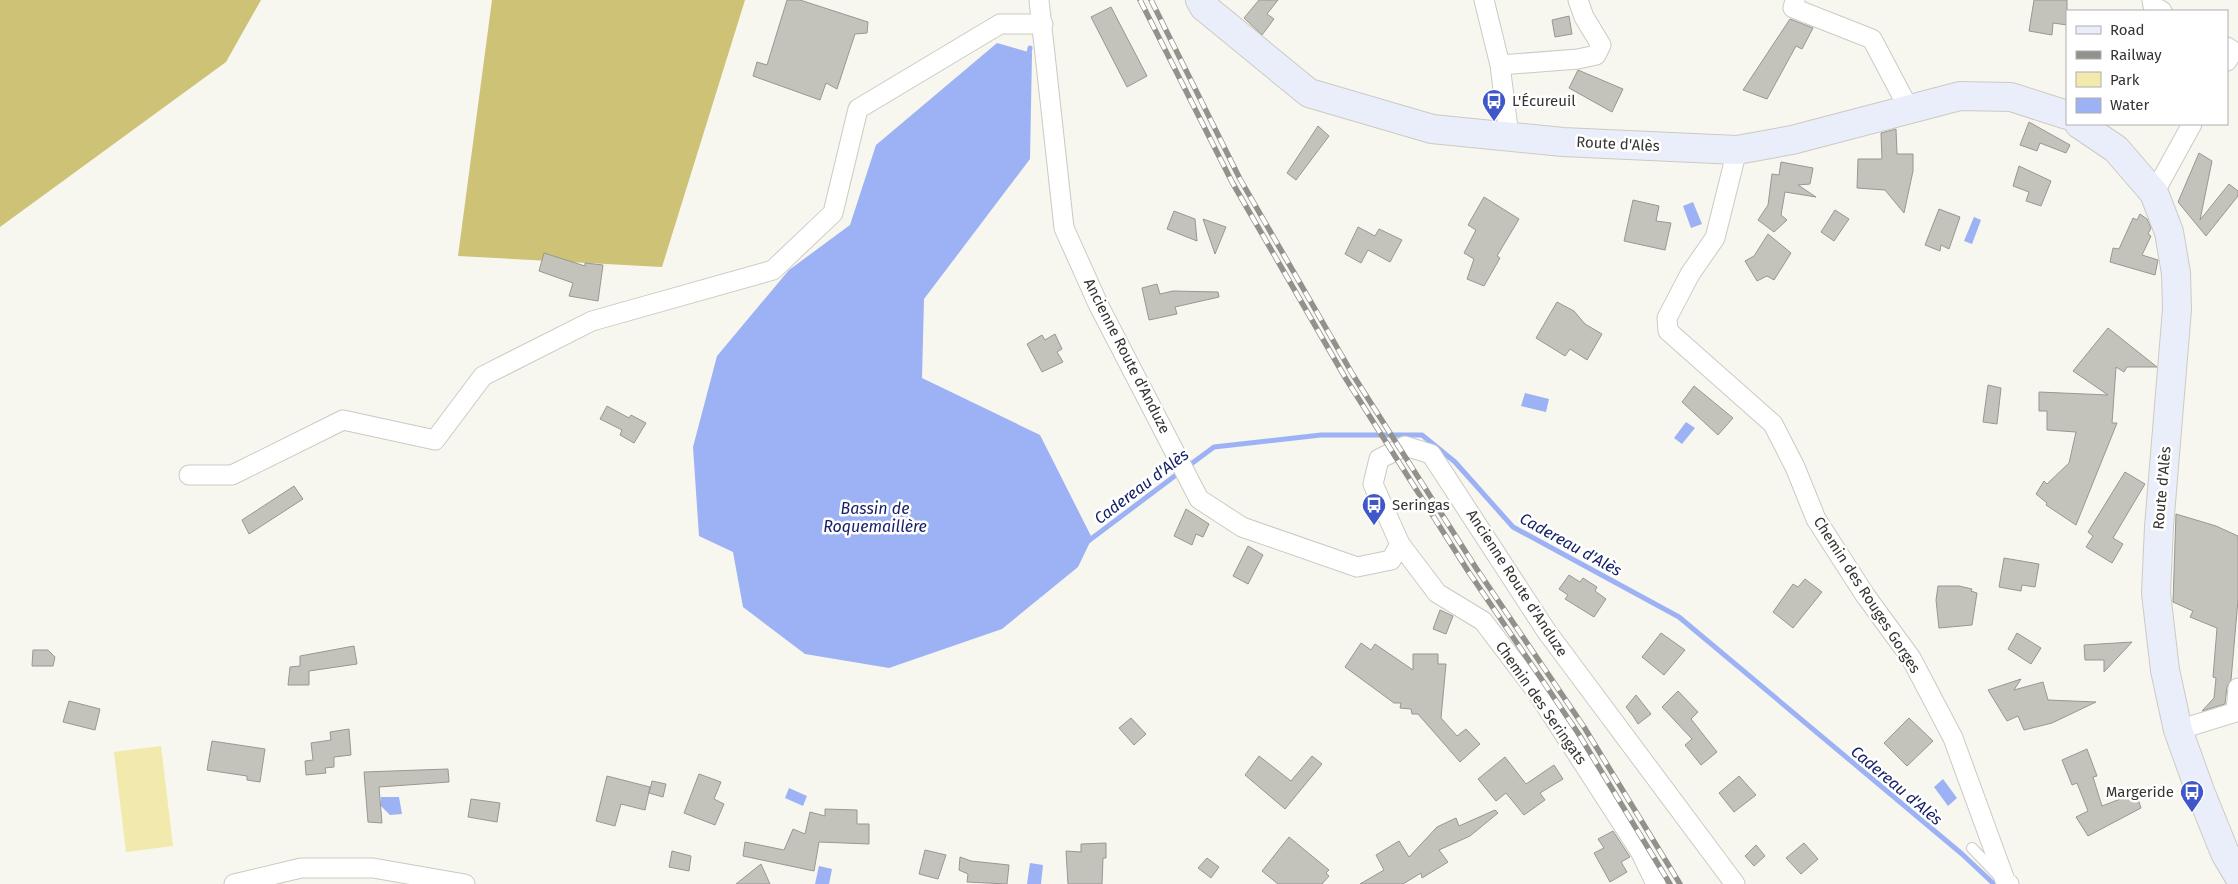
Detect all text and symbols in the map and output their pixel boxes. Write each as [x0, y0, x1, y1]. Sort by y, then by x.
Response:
legend [2066, 10, 2228, 125]
text: Road [2110, 21, 2145, 39]
text: Railway [2110, 46, 2162, 64]
text: Park [2110, 71, 2140, 89]
bus stop icon: L'Écureuil [1481, 88, 1507, 122]
place label: L'Écureuil [1512, 92, 1576, 110]
text: Water [2110, 96, 2149, 114]
street label: Route d'Alès [1576, 133, 1660, 155]
street label: Ancienne Route d'Anduze [1080, 275, 1174, 437]
water label: Cadereau d'Alès [1090, 445, 1192, 528]
street label: Route d'Alès [2149, 446, 2175, 530]
bus stop icon: Seringas [1361, 492, 1387, 526]
place label: Seringas [1392, 496, 1450, 514]
water label: Bassin de Roquemaillère [823, 499, 927, 536]
street label: Ancienne Route d'Anduze [1463, 506, 1571, 660]
water label: Cadereau d'Alès [1517, 509, 1625, 580]
street label: Chemin des Rouges Gorges [1810, 513, 1924, 677]
street label: Chemin des Seringats [1492, 638, 1590, 768]
water label: Cadereau d'Alès [1847, 742, 1946, 829]
bus stop icon: Margeride [2179, 779, 2205, 813]
place label: Margeride [2106, 783, 2174, 801]

